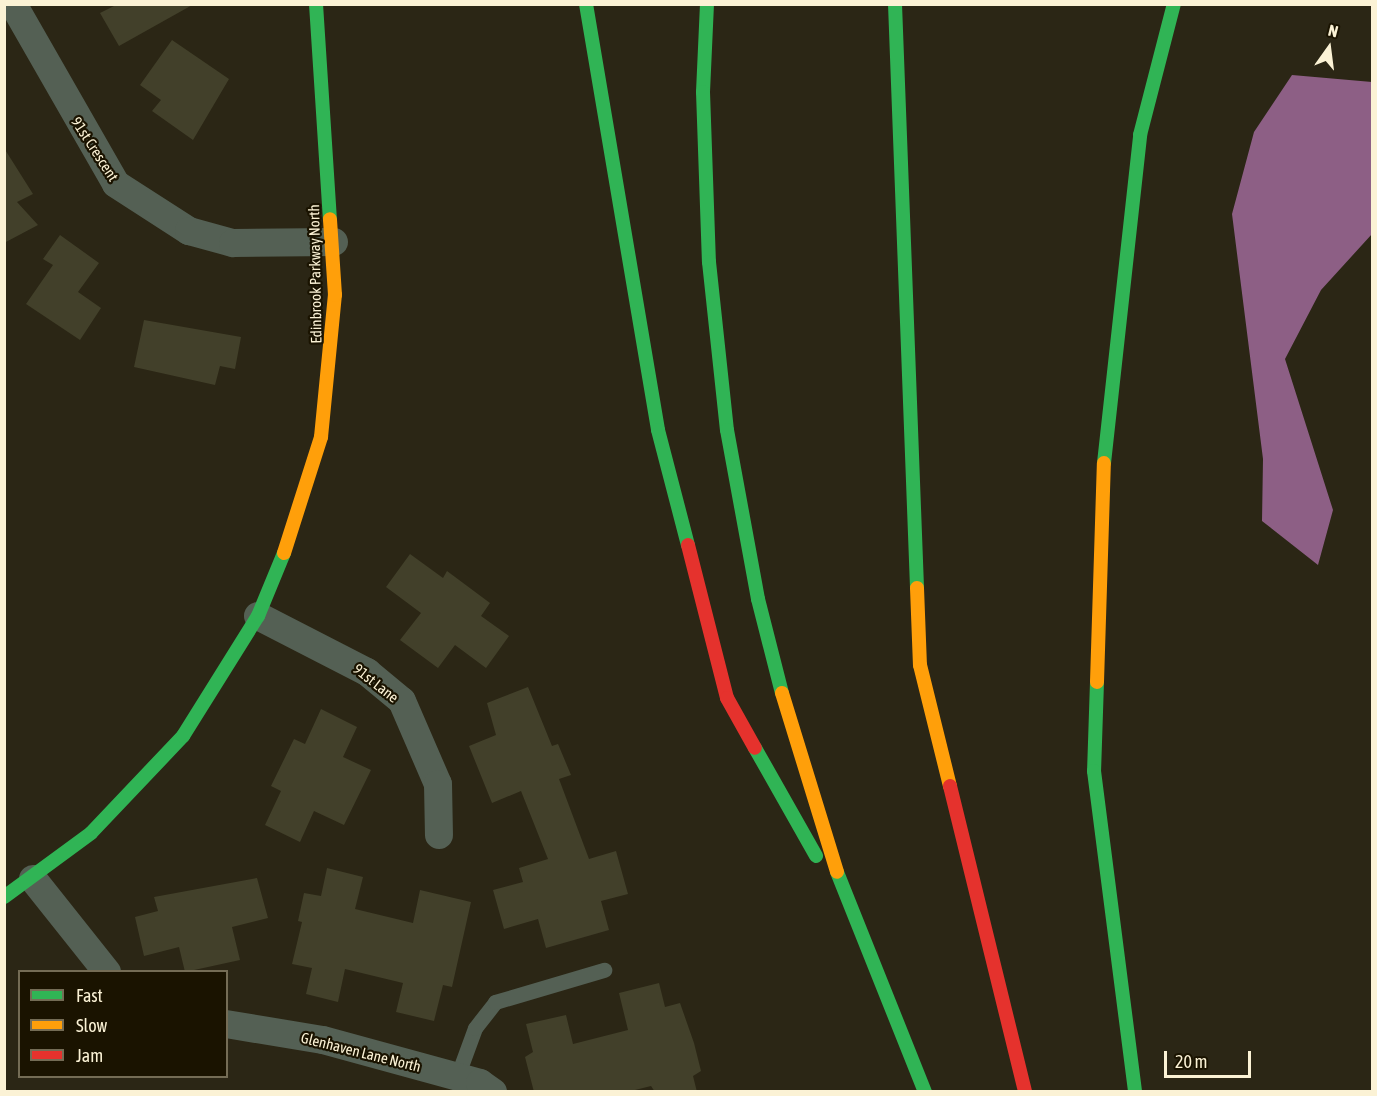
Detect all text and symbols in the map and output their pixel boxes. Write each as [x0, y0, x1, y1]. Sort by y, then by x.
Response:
north arrow [1299, 18, 1359, 78]
text: N [1327, 21, 1340, 40]
street label: 91st Crescent [68, 113, 122, 185]
street label: Edinbrook Parkway North [305, 204, 325, 344]
street label: 91st Lane [350, 660, 402, 706]
legend [18, 970, 228, 1078]
text: Fast [76, 985, 103, 1006]
text: Slow [76, 1015, 107, 1036]
street label: Glenhaven Lane North [299, 1028, 423, 1076]
scale bar [1167, 1039, 1254, 1077]
text: Jam [76, 1045, 103, 1066]
text: 20 m [1175, 1051, 1207, 1072]

